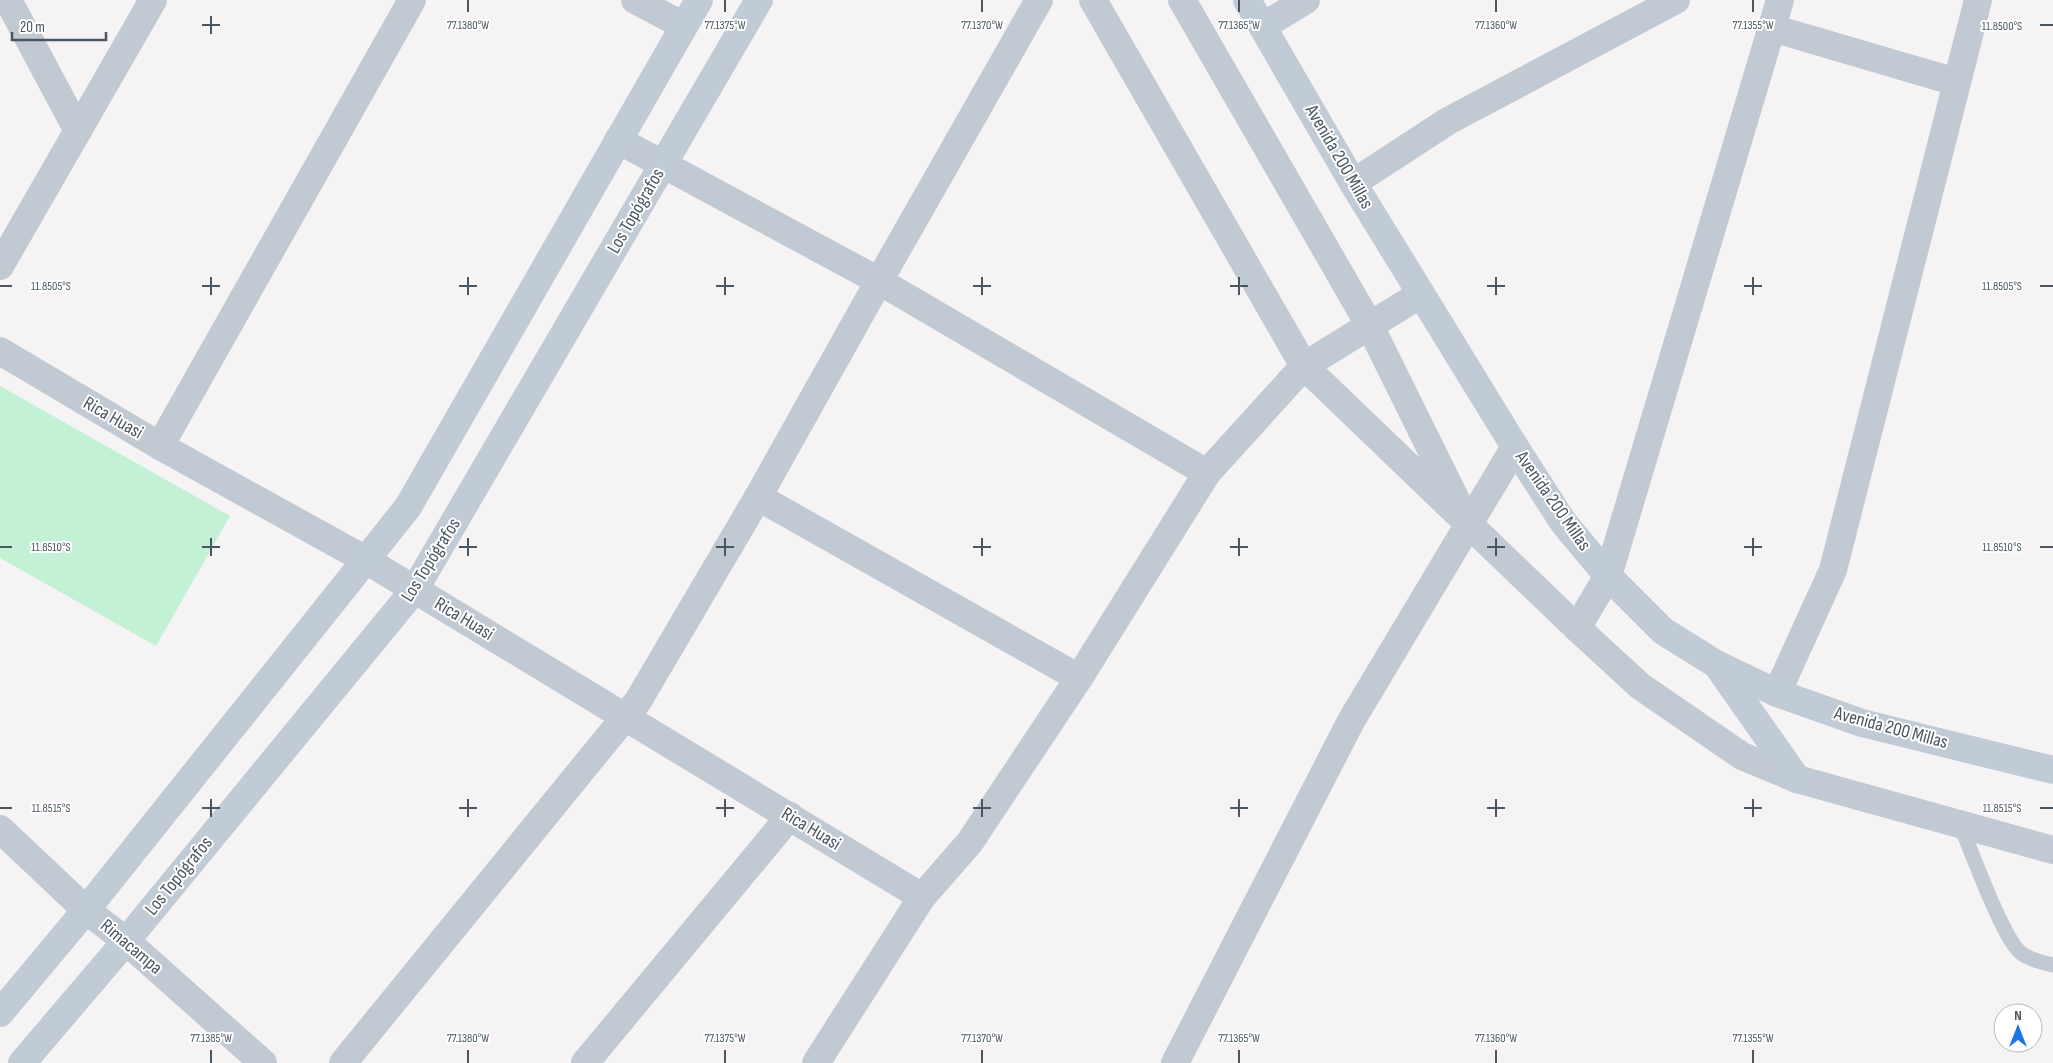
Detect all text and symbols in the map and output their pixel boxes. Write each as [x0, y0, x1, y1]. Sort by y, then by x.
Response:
scale bar [12, 10, 106, 42]
text: 20 m [20, 18, 45, 37]
text: 77.1380°W [447, 18, 489, 33]
text: 77.1375°W [704, 18, 746, 33]
text: 77.1370°W [961, 18, 1003, 33]
text: 77.1365°W [1218, 18, 1260, 33]
text: 77.1360°W [1475, 18, 1517, 33]
text: 77.1355°W [1732, 18, 1774, 33]
text: 11.8500°S [1982, 19, 2022, 34]
street label: Avenida 200 Millas [1299, 100, 1378, 213]
street label: Los Topógrafos [602, 164, 670, 258]
text: 11.8505°S [31, 279, 71, 294]
text: 11.8505°S [1982, 279, 2022, 294]
street label: Rica Huasi [79, 392, 147, 444]
street label: Avenida 200 Millas [1510, 446, 1596, 555]
street label: Los Topógrafos [396, 514, 466, 606]
text: 11.8510°S [31, 540, 71, 555]
text: 11.8510°S [1982, 540, 2022, 555]
street label: Rica Huasi [430, 592, 498, 646]
street label: Avenida 200 Millas [1831, 702, 1950, 754]
text: 11.8515°S [32, 801, 70, 816]
text: 11.8515°S [1983, 801, 2021, 816]
street label: Rica Huasi [777, 802, 845, 856]
street label: Los Topógrafos [140, 832, 218, 920]
street label: Rimacampa [95, 914, 167, 980]
north arrow [1993, 1003, 2043, 1053]
text: N [2014, 1007, 2022, 1024]
text: 77.1385°W [190, 1031, 232, 1046]
text: 77.1380°W [447, 1031, 489, 1046]
text: 77.1375°W [704, 1031, 746, 1046]
text: 77.1370°W [961, 1031, 1003, 1046]
text: 77.1365°W [1218, 1031, 1260, 1046]
text: 77.1360°W [1475, 1031, 1517, 1046]
text: 77.1355°W [1732, 1031, 1774, 1046]

